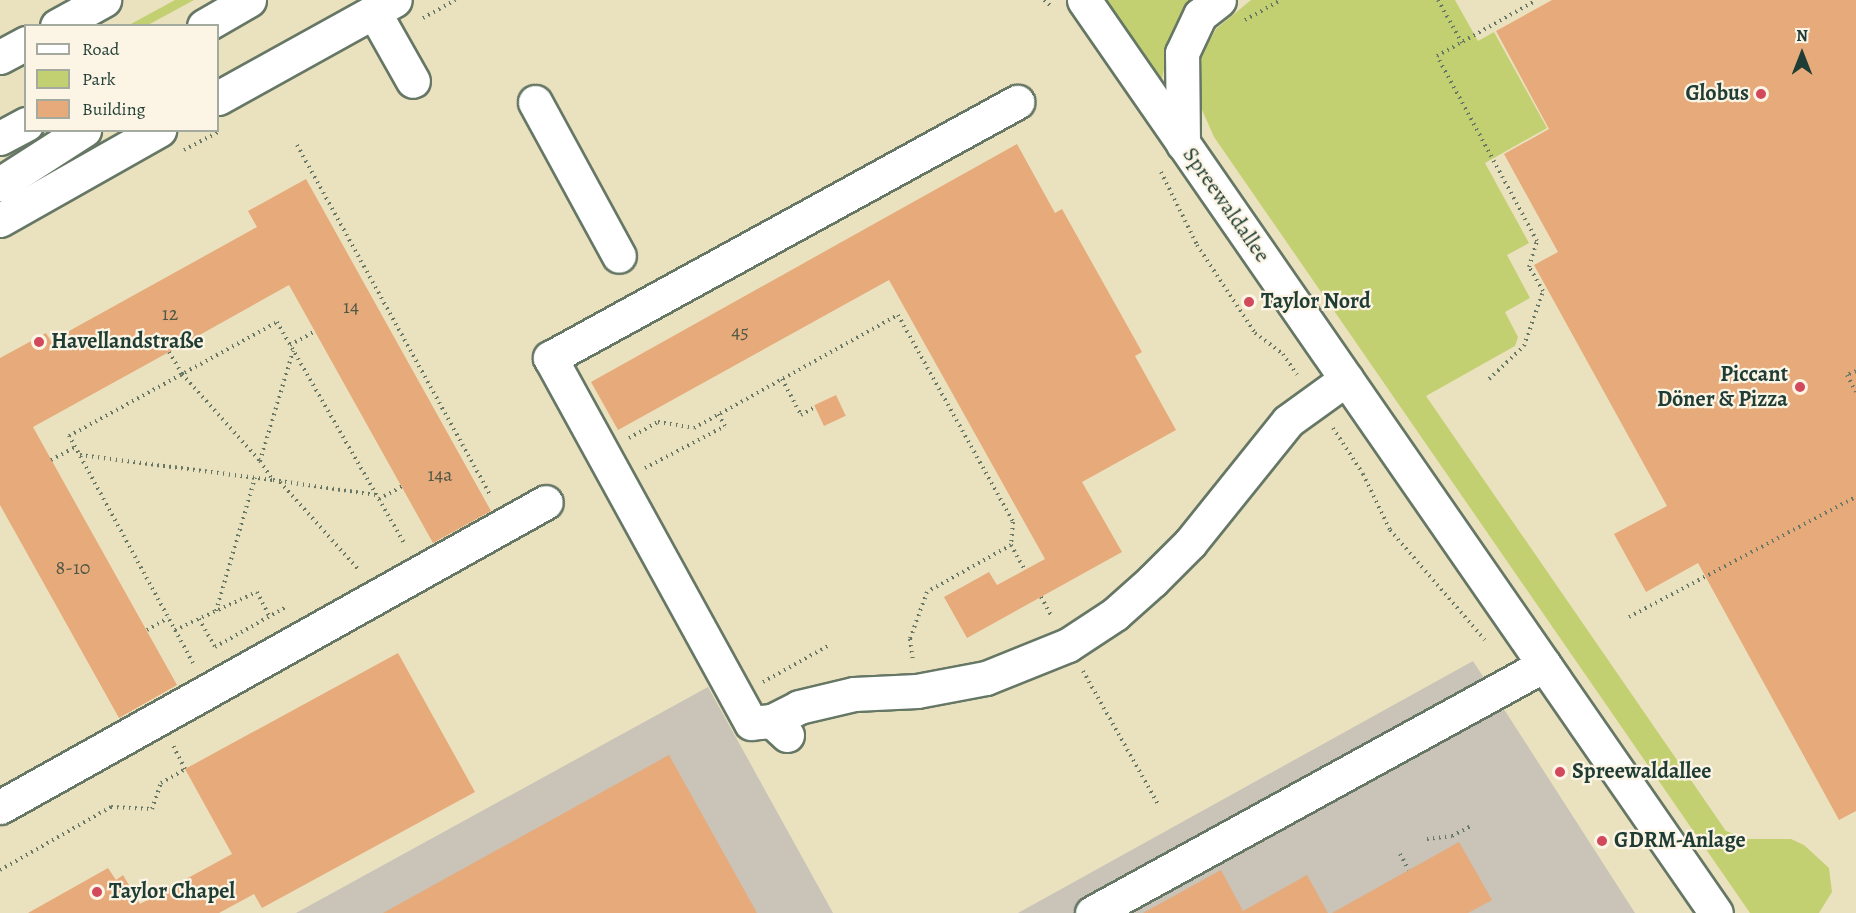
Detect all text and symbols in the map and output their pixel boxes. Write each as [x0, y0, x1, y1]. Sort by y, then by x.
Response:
legend [24, 24, 219, 132]
north arrow [1772, 24, 1832, 84]
text: N [1796, 25, 1808, 47]
text: Road [82, 37, 119, 61]
text: Park [82, 67, 116, 91]
place label: Globus [1685, 81, 1749, 107]
marker: Globus [1754, 87, 1768, 101]
text: Building [82, 97, 146, 121]
street label: Spreewaldallee [1177, 142, 1275, 268]
place label: Taylor Nord [1261, 289, 1371, 315]
house number: 14 [343, 294, 359, 318]
marker: Taylor Nord [1242, 295, 1256, 309]
house number: 12 [162, 301, 178, 325]
house number: 45 [731, 319, 749, 343]
place label: Havellandstraße [51, 329, 204, 355]
marker: Havellandstraße [32, 335, 46, 349]
place label: Piccant Döner & Pizza [1657, 361, 1788, 412]
marker: Piccant Döner & Pizza [1793, 380, 1807, 394]
house number: 14a [427, 462, 453, 486]
house number: 8-10 [56, 555, 90, 579]
place label: Spreewaldallee [1572, 759, 1711, 785]
marker: Spreewaldallee [1553, 765, 1567, 779]
place label: GDRM-Anlage [1614, 828, 1746, 854]
marker: GDRM-Anlage [1595, 834, 1609, 848]
place label: Taylor Chapel [109, 879, 235, 905]
marker: Taylor Chapel [90, 885, 104, 899]

